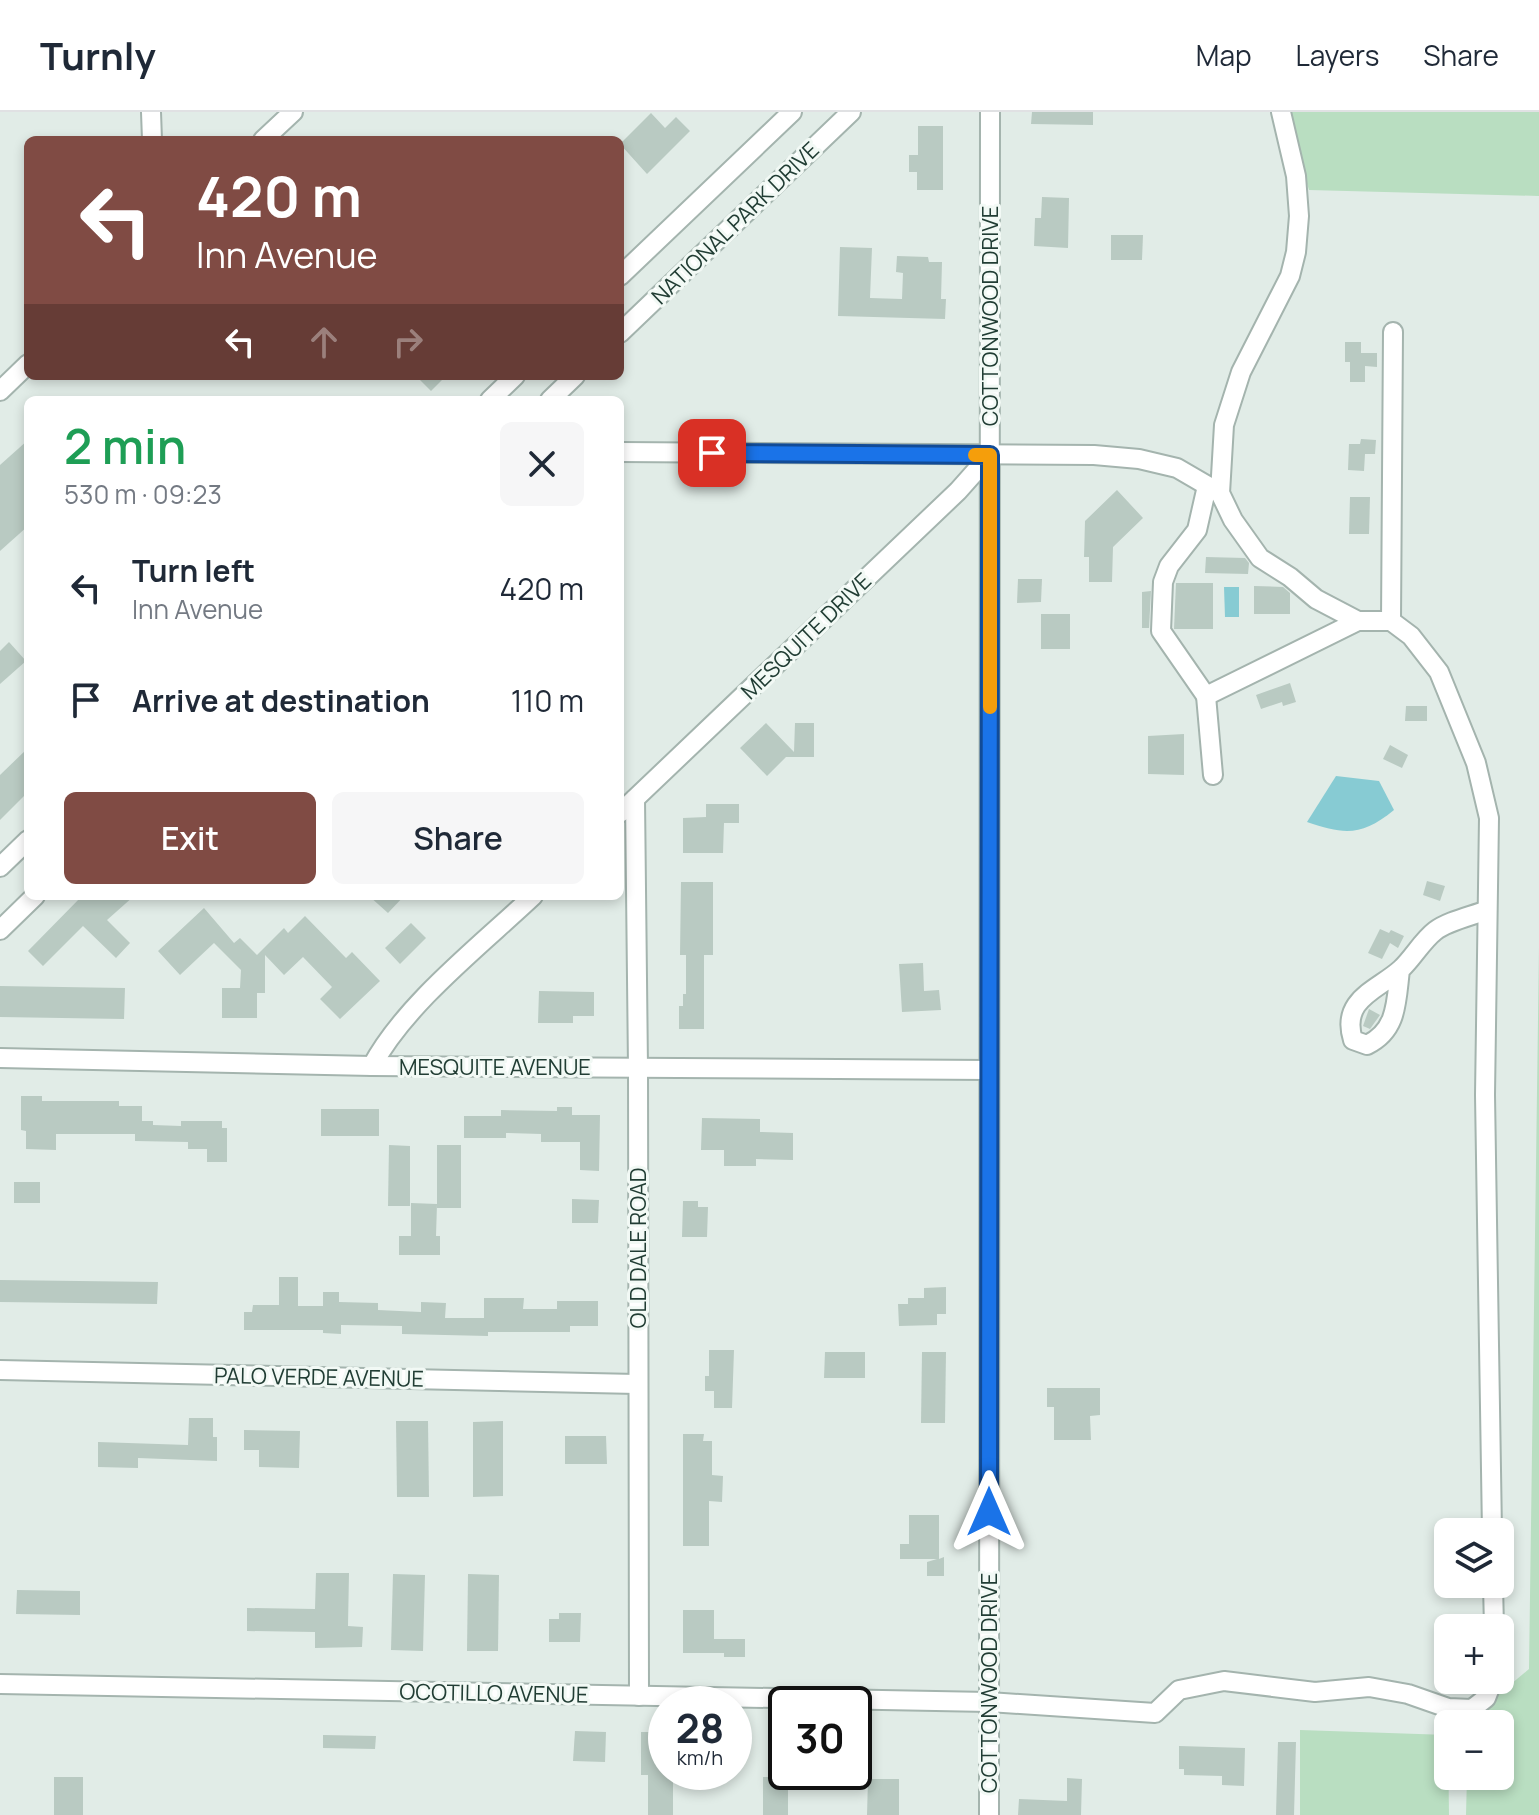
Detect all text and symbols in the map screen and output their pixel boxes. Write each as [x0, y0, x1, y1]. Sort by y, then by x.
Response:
text: Turnly [40, 29, 156, 81]
text: Map [1196, 36, 1252, 74]
text: Layers [1296, 36, 1379, 74]
text: Share [1423, 36, 1499, 74]
street label: NATIONAL PARK DRIVE [645, 135, 825, 311]
text: 420 m [196, 157, 362, 234]
icon: left [64, 168, 168, 272]
street label: COTTONWOOD DRIVE [975, 206, 1005, 426]
text: Inn Avenue [196, 230, 378, 279]
icon: left [218, 320, 262, 364]
icon: ahead [302, 320, 346, 364]
icon: right [386, 320, 430, 364]
text: 2 min [64, 413, 186, 478]
pin [678, 419, 746, 487]
button: close [500, 422, 584, 506]
icon: arrive [690, 431, 734, 475]
text: 530 m · 09:23 [64, 476, 222, 512]
text: Turn left [132, 550, 255, 591]
icon: left [64, 566, 108, 610]
street label: MESQUITE DRIVE [734, 566, 878, 706]
text: 420 m [499, 568, 584, 609]
text: Inn Avenue [132, 591, 263, 627]
icon: arrive [64, 678, 108, 722]
text: Arrive at destination [132, 680, 430, 721]
text: 110 m [511, 680, 584, 721]
button: Exit [64, 792, 316, 884]
button: Share [332, 792, 584, 884]
street label: MESQUITE AVENUE [399, 1052, 591, 1082]
street label: OLD DALE ROAD [623, 1168, 653, 1328]
street label: PALO VERDE AVENUE [214, 1360, 424, 1394]
position arrow [947, 1470, 1031, 1554]
map controls [1434, 1518, 1514, 1790]
button: layers [1434, 1518, 1514, 1598]
street label: COTTONWOOD DRIVE [974, 1573, 1004, 1793]
button: + [1434, 1614, 1514, 1694]
street label: OCOTILLO AVENUE [399, 1676, 589, 1710]
speed limit sign: 30 [768, 1686, 872, 1790]
text: 28 [676, 1700, 724, 1755]
button: − [1434, 1710, 1514, 1790]
text: km/h [677, 1744, 723, 1771]

